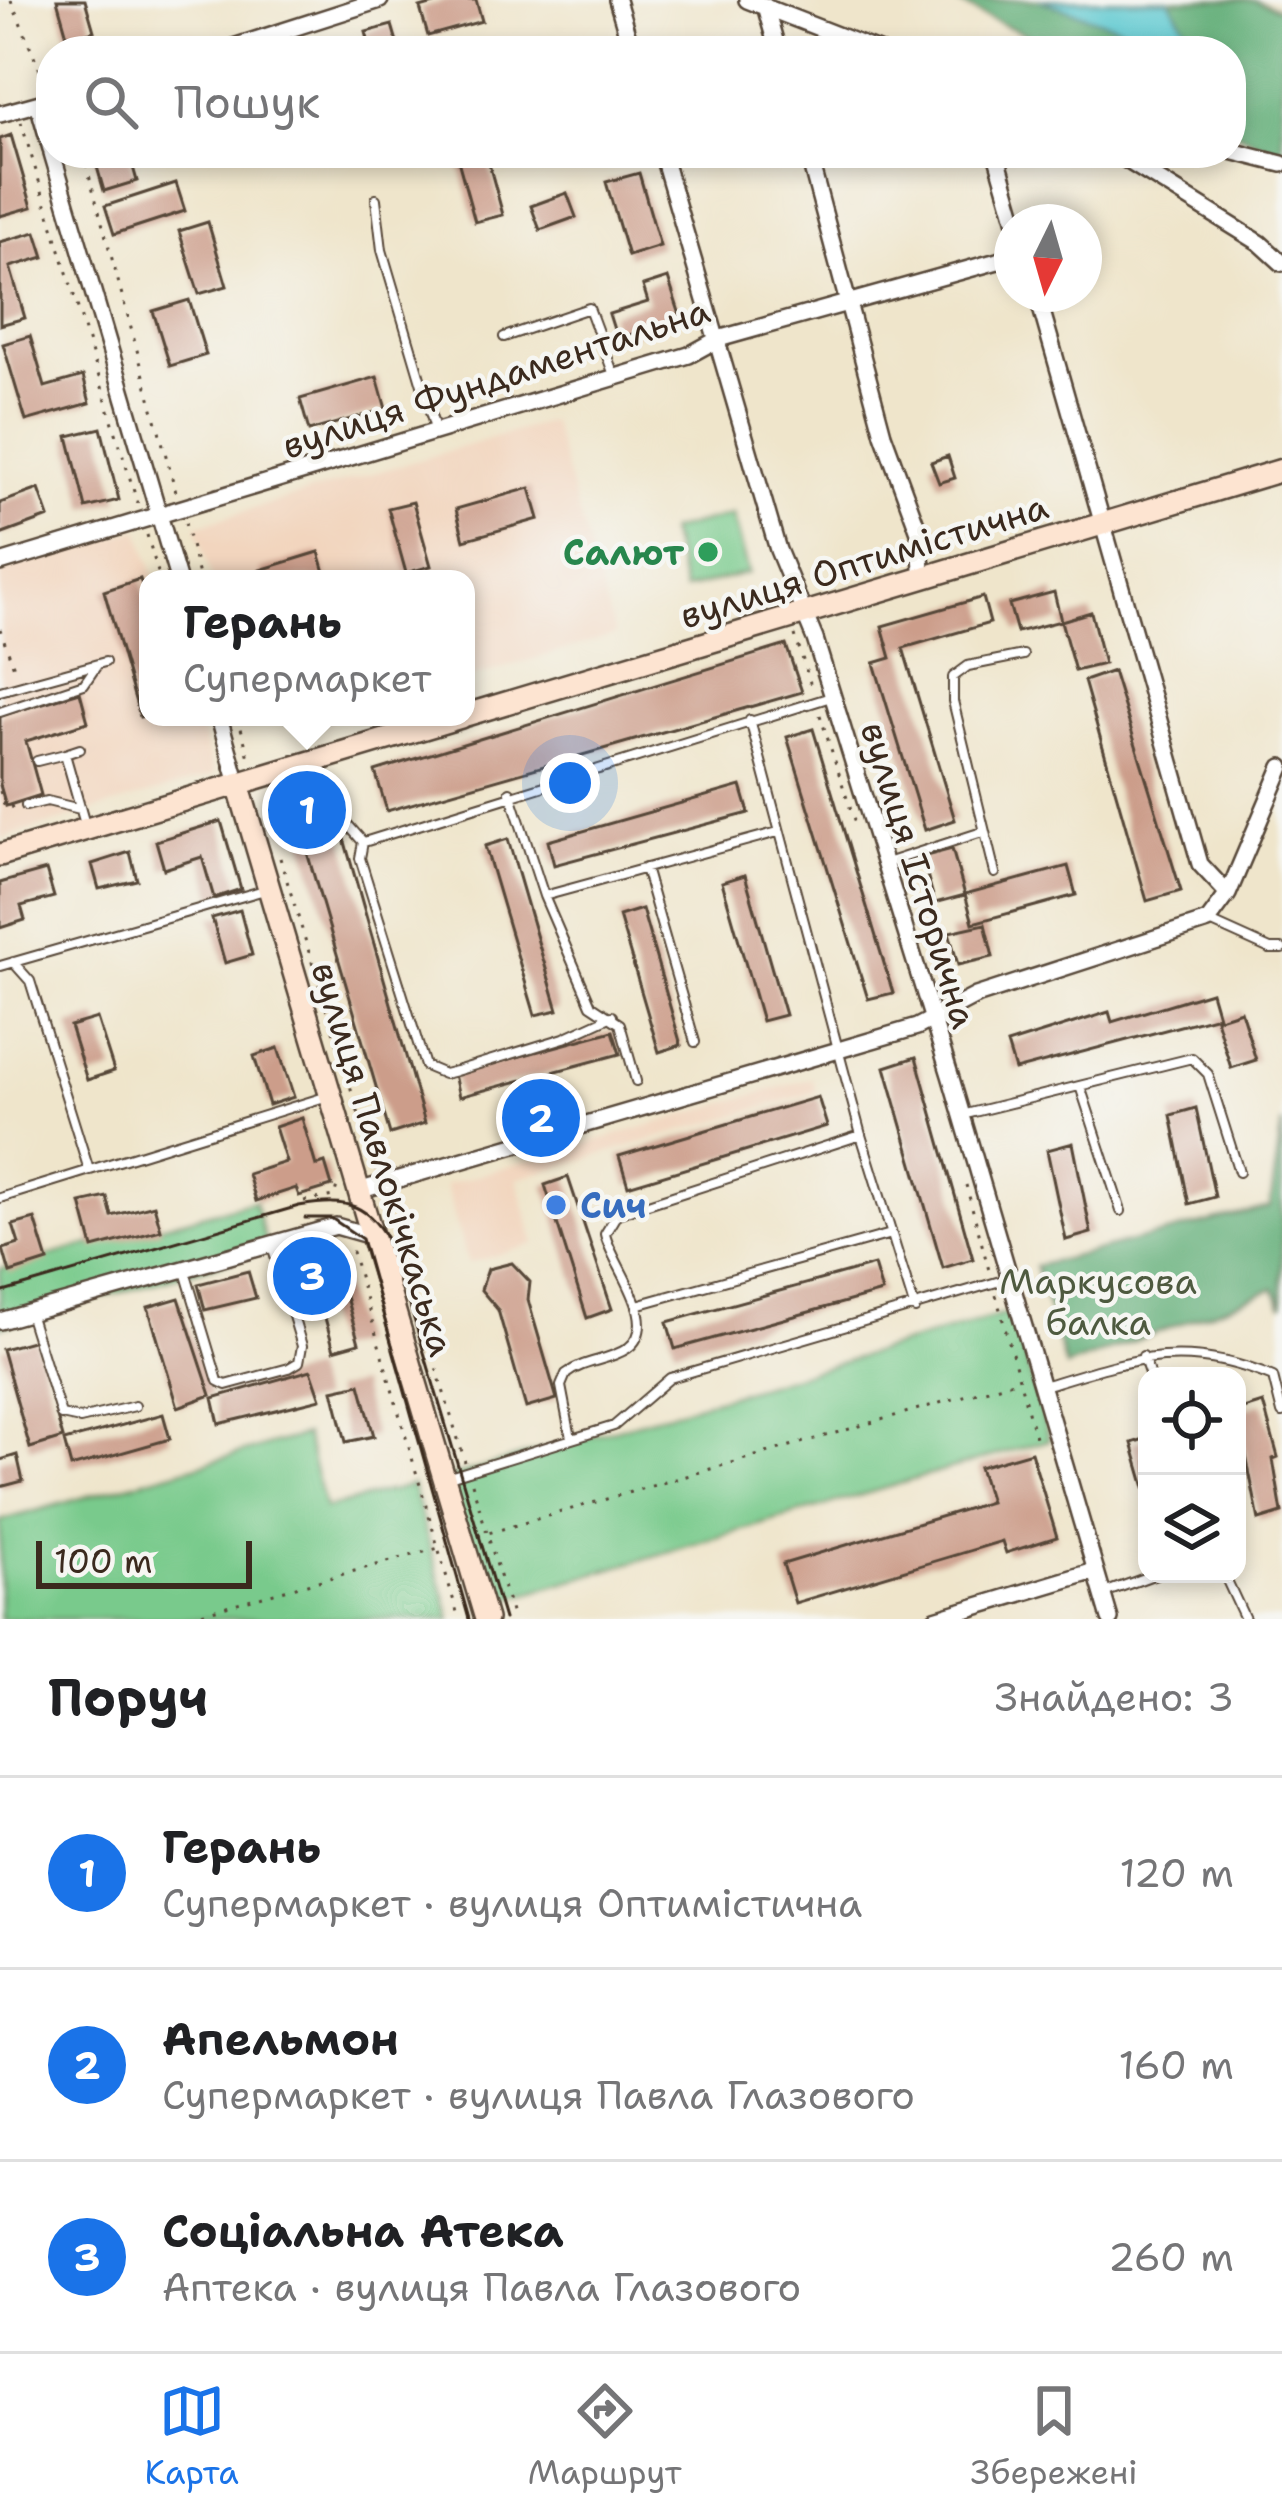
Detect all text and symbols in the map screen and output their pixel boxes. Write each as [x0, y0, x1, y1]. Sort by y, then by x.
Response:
search box [36, 36, 1246, 168]
icon: search [78, 69, 144, 135]
text: Пошук [174, 72, 320, 132]
north arrow [994, 204, 1102, 312]
street label: вулиця Фундаментальна [276, 286, 716, 470]
street label: вулиця Оптимістична [674, 482, 1054, 640]
place label: Салют [563, 528, 684, 577]
marker: Салют [695, 539, 721, 565]
popup [139, 570, 475, 726]
text: Герань [183, 592, 342, 652]
text: Супермаркет [183, 652, 431, 704]
street label: вулиця Історична [849, 716, 989, 1034]
your location [540, 753, 600, 813]
pin: 1 [268, 765, 346, 855]
street label: вулиця Павлокічкаська [300, 956, 466, 1362]
pin: 2 [502, 1073, 580, 1163]
place label: Сич [580, 1181, 646, 1230]
marker: Сич [543, 1192, 569, 1218]
pin: 3 [273, 1231, 351, 1321]
park label: Маркусова балка [999, 1257, 1197, 1347]
map controls [1138, 1367, 1246, 1583]
button: locate [1138, 1367, 1246, 1475]
button: layers [1138, 1475, 1246, 1583]
scale bar [36, 1535, 252, 1588]
text: 100 m [54, 1539, 153, 1584]
text: Поруч [48, 1663, 208, 1731]
text: Знайдено: 3 [995, 1671, 1234, 1723]
text: Герань [162, 1817, 321, 1877]
text: 1 [78, 1847, 96, 1899]
text: 120 m [1119, 1847, 1234, 1899]
text: Супермаркет · вулиця Оптимістична [162, 1877, 862, 1929]
text: Апельмон [162, 2009, 399, 2069]
text: 2 [73, 2039, 101, 2091]
text: 160 m [1119, 2039, 1234, 2091]
text: Супермаркет · вулиця Павла Глазового [162, 2069, 915, 2121]
text: Соціальна Атека [162, 2201, 564, 2261]
text: 3 [73, 2231, 101, 2283]
text: 260 m [1108, 2231, 1234, 2283]
text: Аптека · вулиця Павла Глазового [162, 2261, 801, 2313]
tab: Карта [144, 2378, 239, 2495]
tab: Маршрут [528, 2378, 682, 2495]
tab: Збережені [971, 2378, 1138, 2495]

